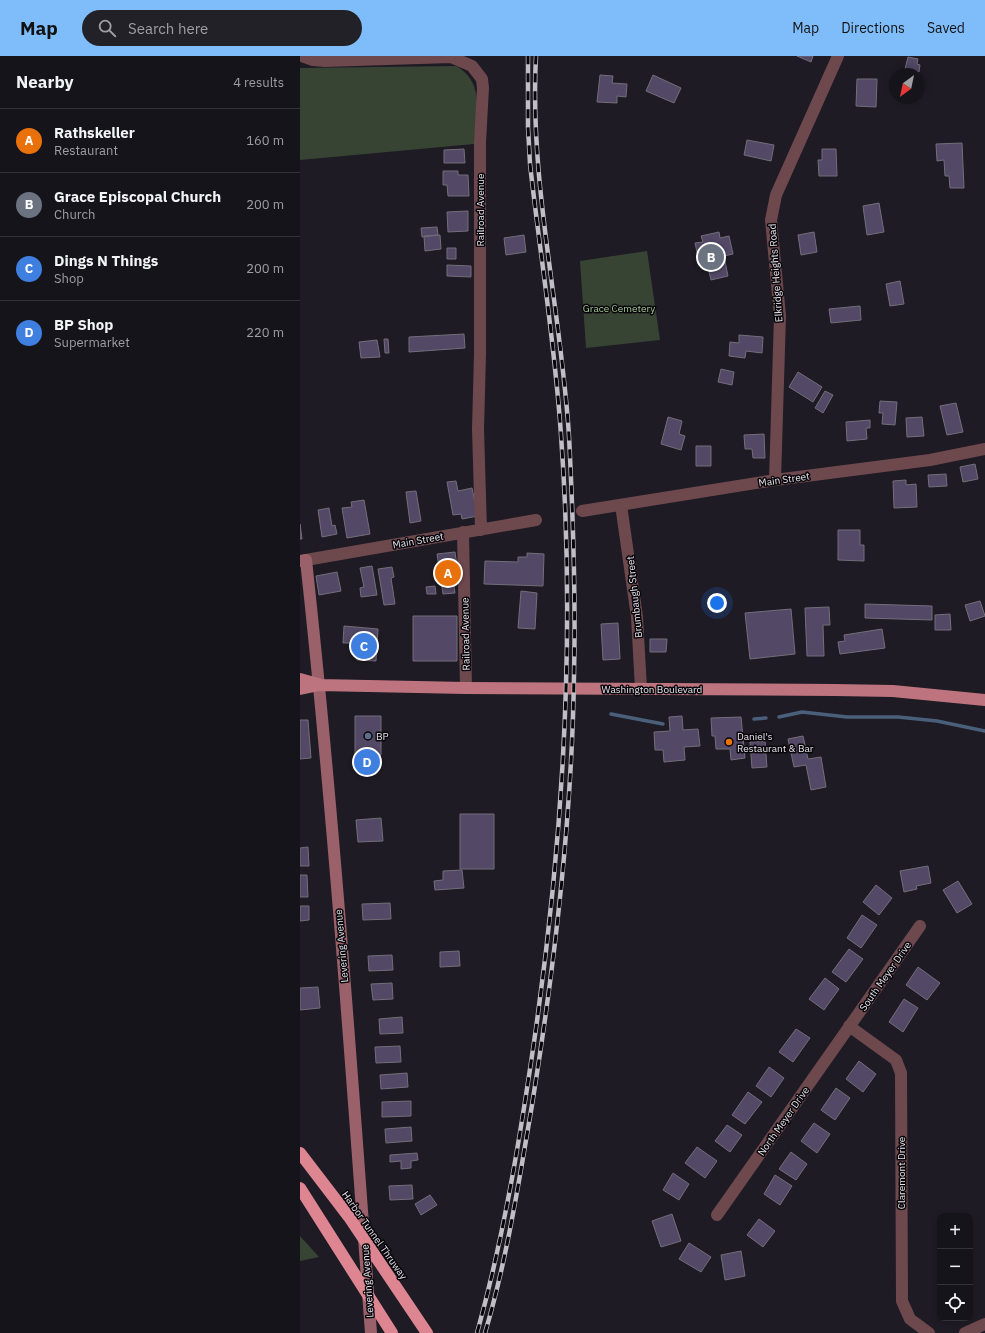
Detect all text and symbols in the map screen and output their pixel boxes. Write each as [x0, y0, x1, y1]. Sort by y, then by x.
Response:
search box [82, 10, 362, 46]
text: Map [20, 16, 58, 40]
icon: search [96, 17, 118, 39]
text: Search here [128, 19, 208, 38]
text: Map [792, 19, 819, 37]
text: Directions [841, 19, 905, 37]
text: Saved [927, 19, 965, 37]
north arrow [889, 68, 925, 104]
text: Nearby [16, 71, 74, 93]
text: 4 results [233, 74, 284, 91]
text: Rathskeller [54, 123, 135, 142]
text: A [25, 132, 33, 149]
text: 160 m [246, 132, 284, 149]
text: Restaurant [54, 142, 118, 159]
street label: Railroad Avenue [474, 173, 487, 246]
text: Grace Episcopal Church [54, 187, 221, 206]
text: B [25, 196, 33, 213]
text: 200 m [246, 196, 284, 213]
text: Church [54, 206, 95, 223]
street label: Elkridge Heights Road [766, 223, 785, 323]
pin: B [698, 242, 724, 272]
text: Dings N Things [54, 251, 158, 270]
text: C [25, 260, 33, 277]
text: 200 m [246, 260, 284, 277]
text: Shop [54, 270, 84, 287]
park label: Grace Cemetery [583, 302, 655, 315]
text: BP Shop [54, 315, 113, 334]
text: D [24, 324, 34, 341]
text: 220 m [246, 324, 284, 341]
text: Supermarket [54, 334, 130, 351]
street label: Main Street [758, 469, 811, 490]
street label: Main Street [392, 530, 445, 551]
street label: Brumbaugh Street [624, 555, 645, 638]
pin: A [435, 558, 461, 588]
your location [707, 593, 727, 613]
street label: Railroad Avenue [458, 597, 473, 671]
pin: C [351, 631, 377, 661]
street label: Washington Boulevard [602, 683, 702, 696]
place label: BP [376, 730, 389, 743]
place label: Daniel's Restaurant & Bar [737, 730, 814, 755]
marker: BP [363, 731, 373, 741]
marker: Daniel's Restaurant & Bar [724, 737, 734, 747]
pin: D [354, 747, 380, 777]
street label: Levering Avenue [332, 908, 351, 983]
street label: South Meyer Drive [857, 939, 915, 1014]
street label: North Meyer Drive [755, 1084, 812, 1158]
street label: Claremont Drive [895, 1136, 908, 1209]
street label: Harbor Tunnel Thruway [339, 1189, 410, 1282]
map controls [937, 1213, 973, 1321]
button: + [937, 1213, 973, 1249]
street label: Levering Avenue [358, 1243, 377, 1318]
button: − [937, 1249, 973, 1285]
button: locate [937, 1285, 973, 1321]

